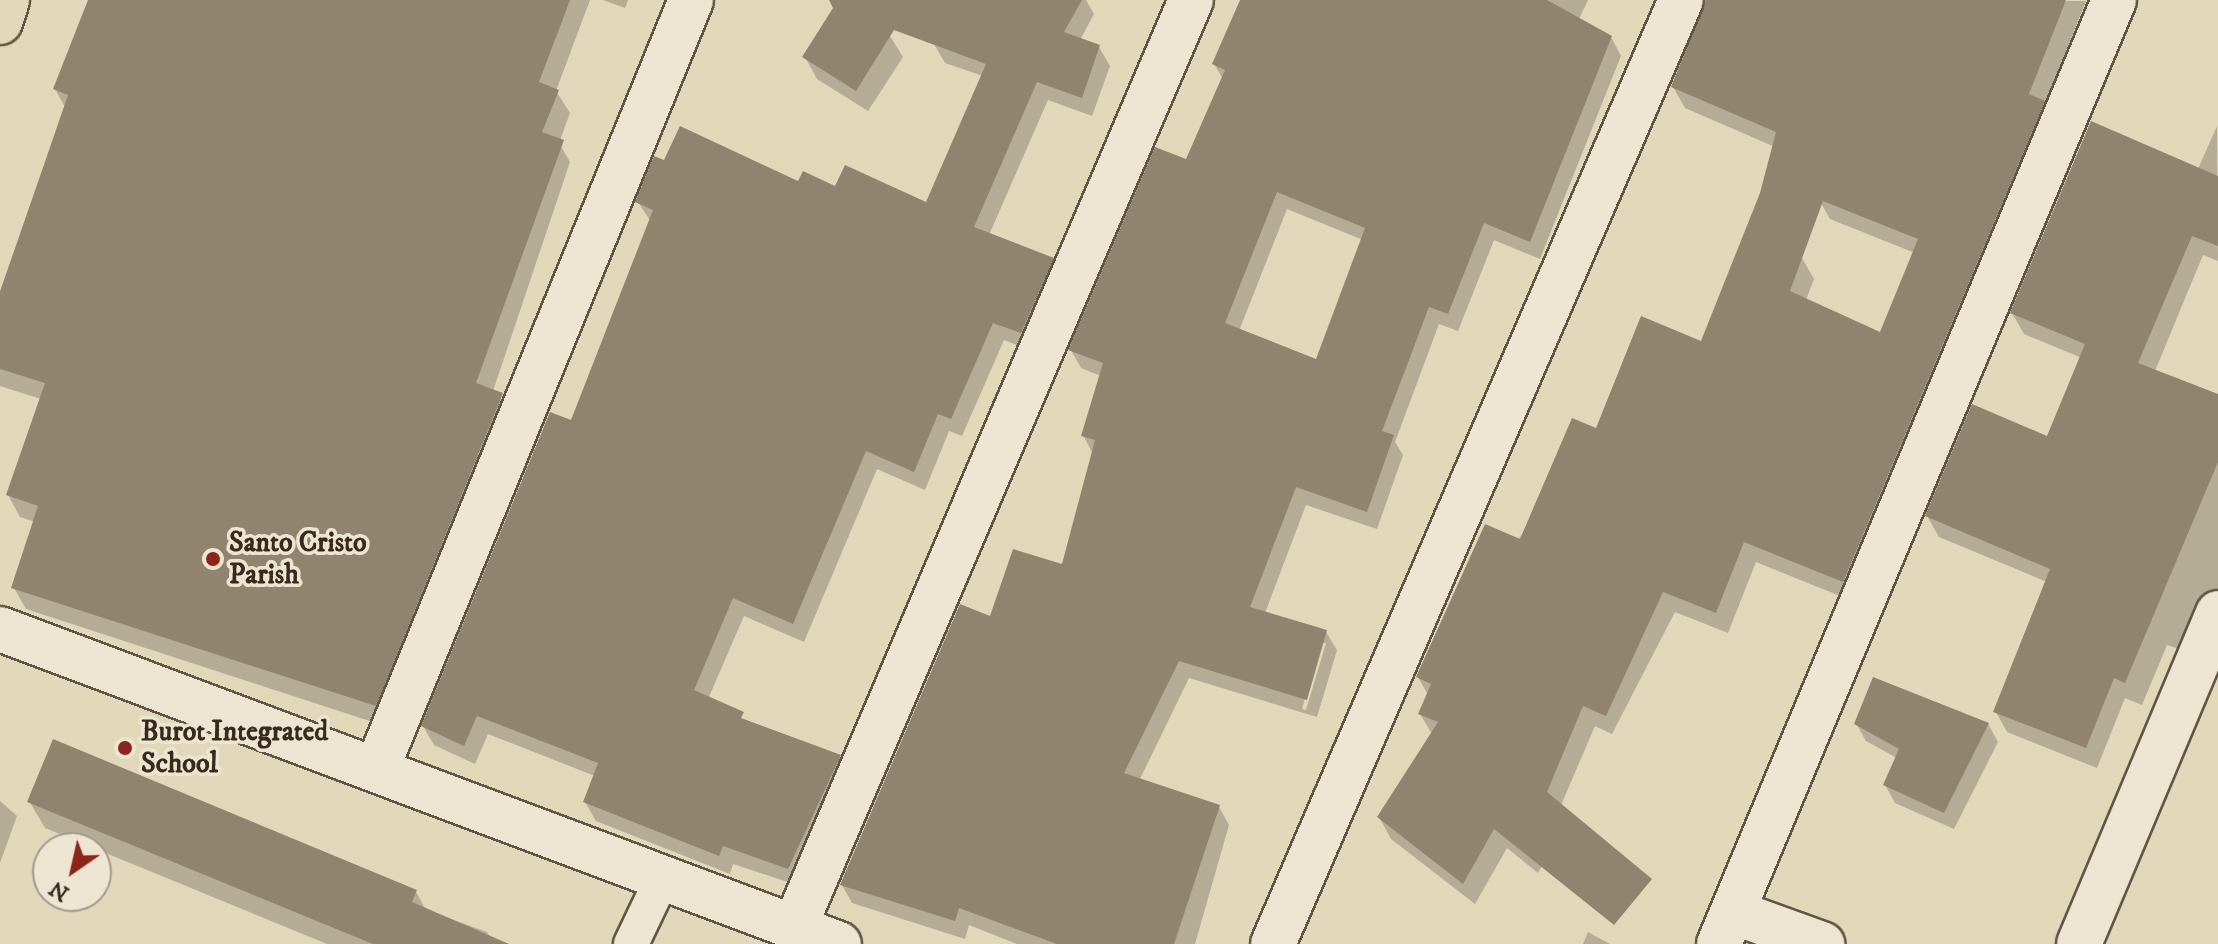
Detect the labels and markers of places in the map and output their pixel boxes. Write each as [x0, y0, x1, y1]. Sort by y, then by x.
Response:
place label: Santo Cristo Parish [229, 526, 367, 592]
marker: Santo Cristo Parish [204, 550, 222, 568]
place label: Burot Integrated School [141, 715, 328, 781]
marker: Burot Integrated School [116, 739, 134, 757]

